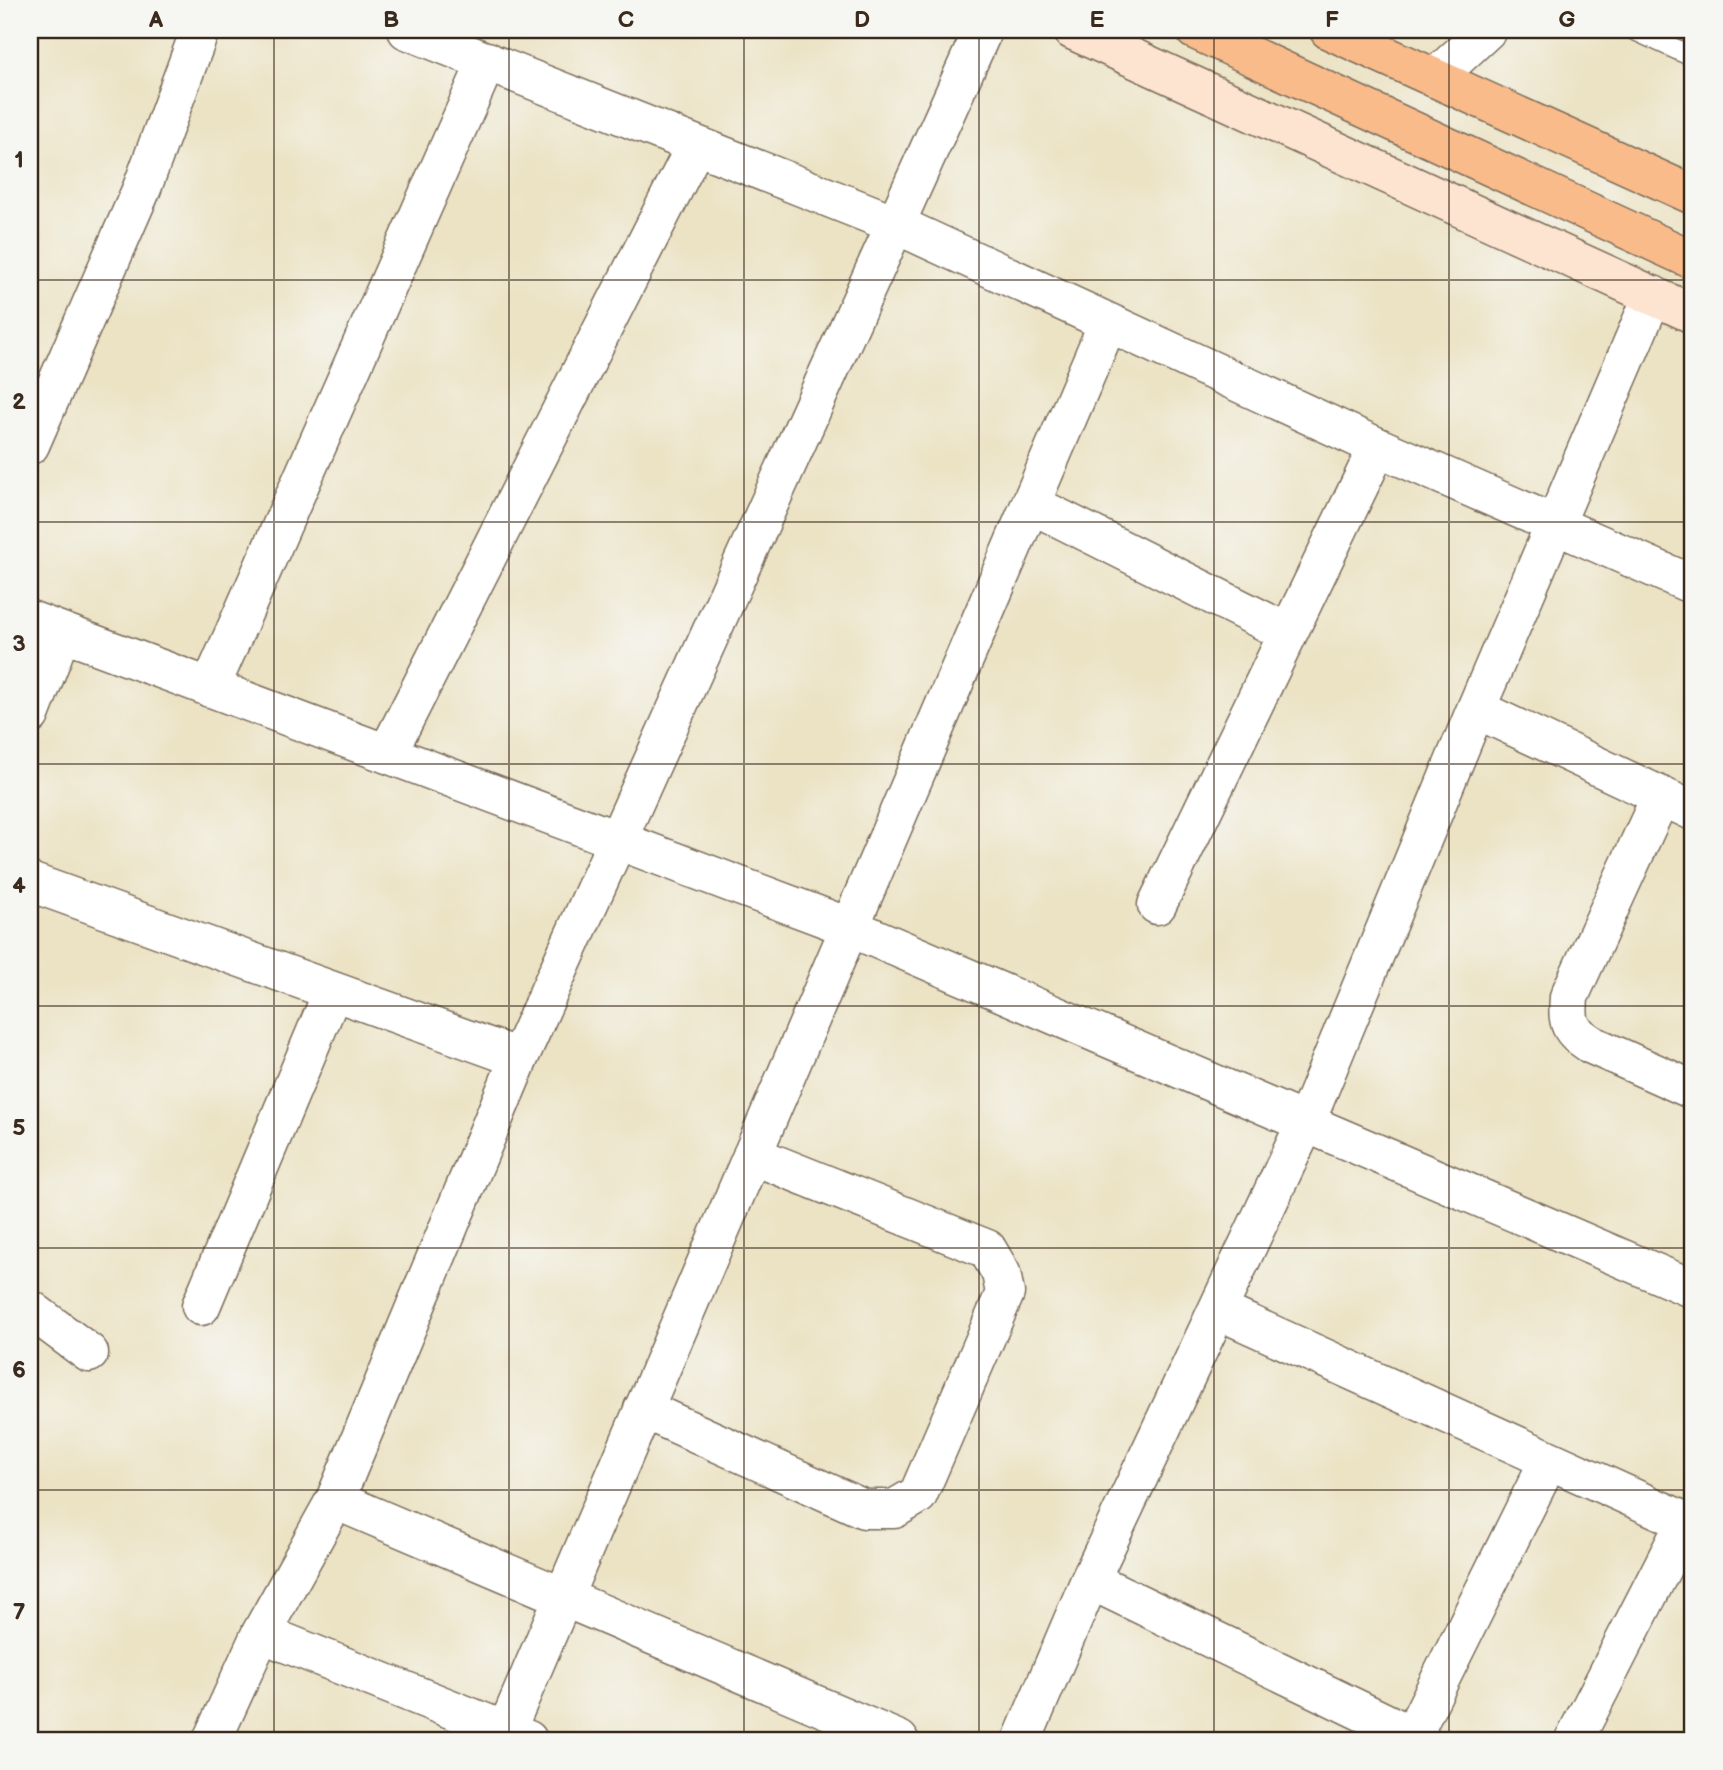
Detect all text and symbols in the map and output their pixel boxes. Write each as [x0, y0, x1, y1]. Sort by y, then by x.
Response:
text: A [148, 6, 164, 34]
text: B [383, 6, 399, 34]
text: C [618, 6, 634, 34]
text: D [854, 6, 870, 34]
text: E [1090, 6, 1105, 34]
text: F [1325, 6, 1339, 34]
text: G [1559, 6, 1576, 34]
text: 1 [14, 146, 24, 174]
text: 2 [12, 388, 26, 416]
text: 3 [12, 630, 26, 658]
text: 4 [12, 872, 26, 900]
text: 5 [12, 1114, 26, 1142]
text: 6 [12, 1356, 26, 1384]
text: 7 [13, 1598, 26, 1626]

